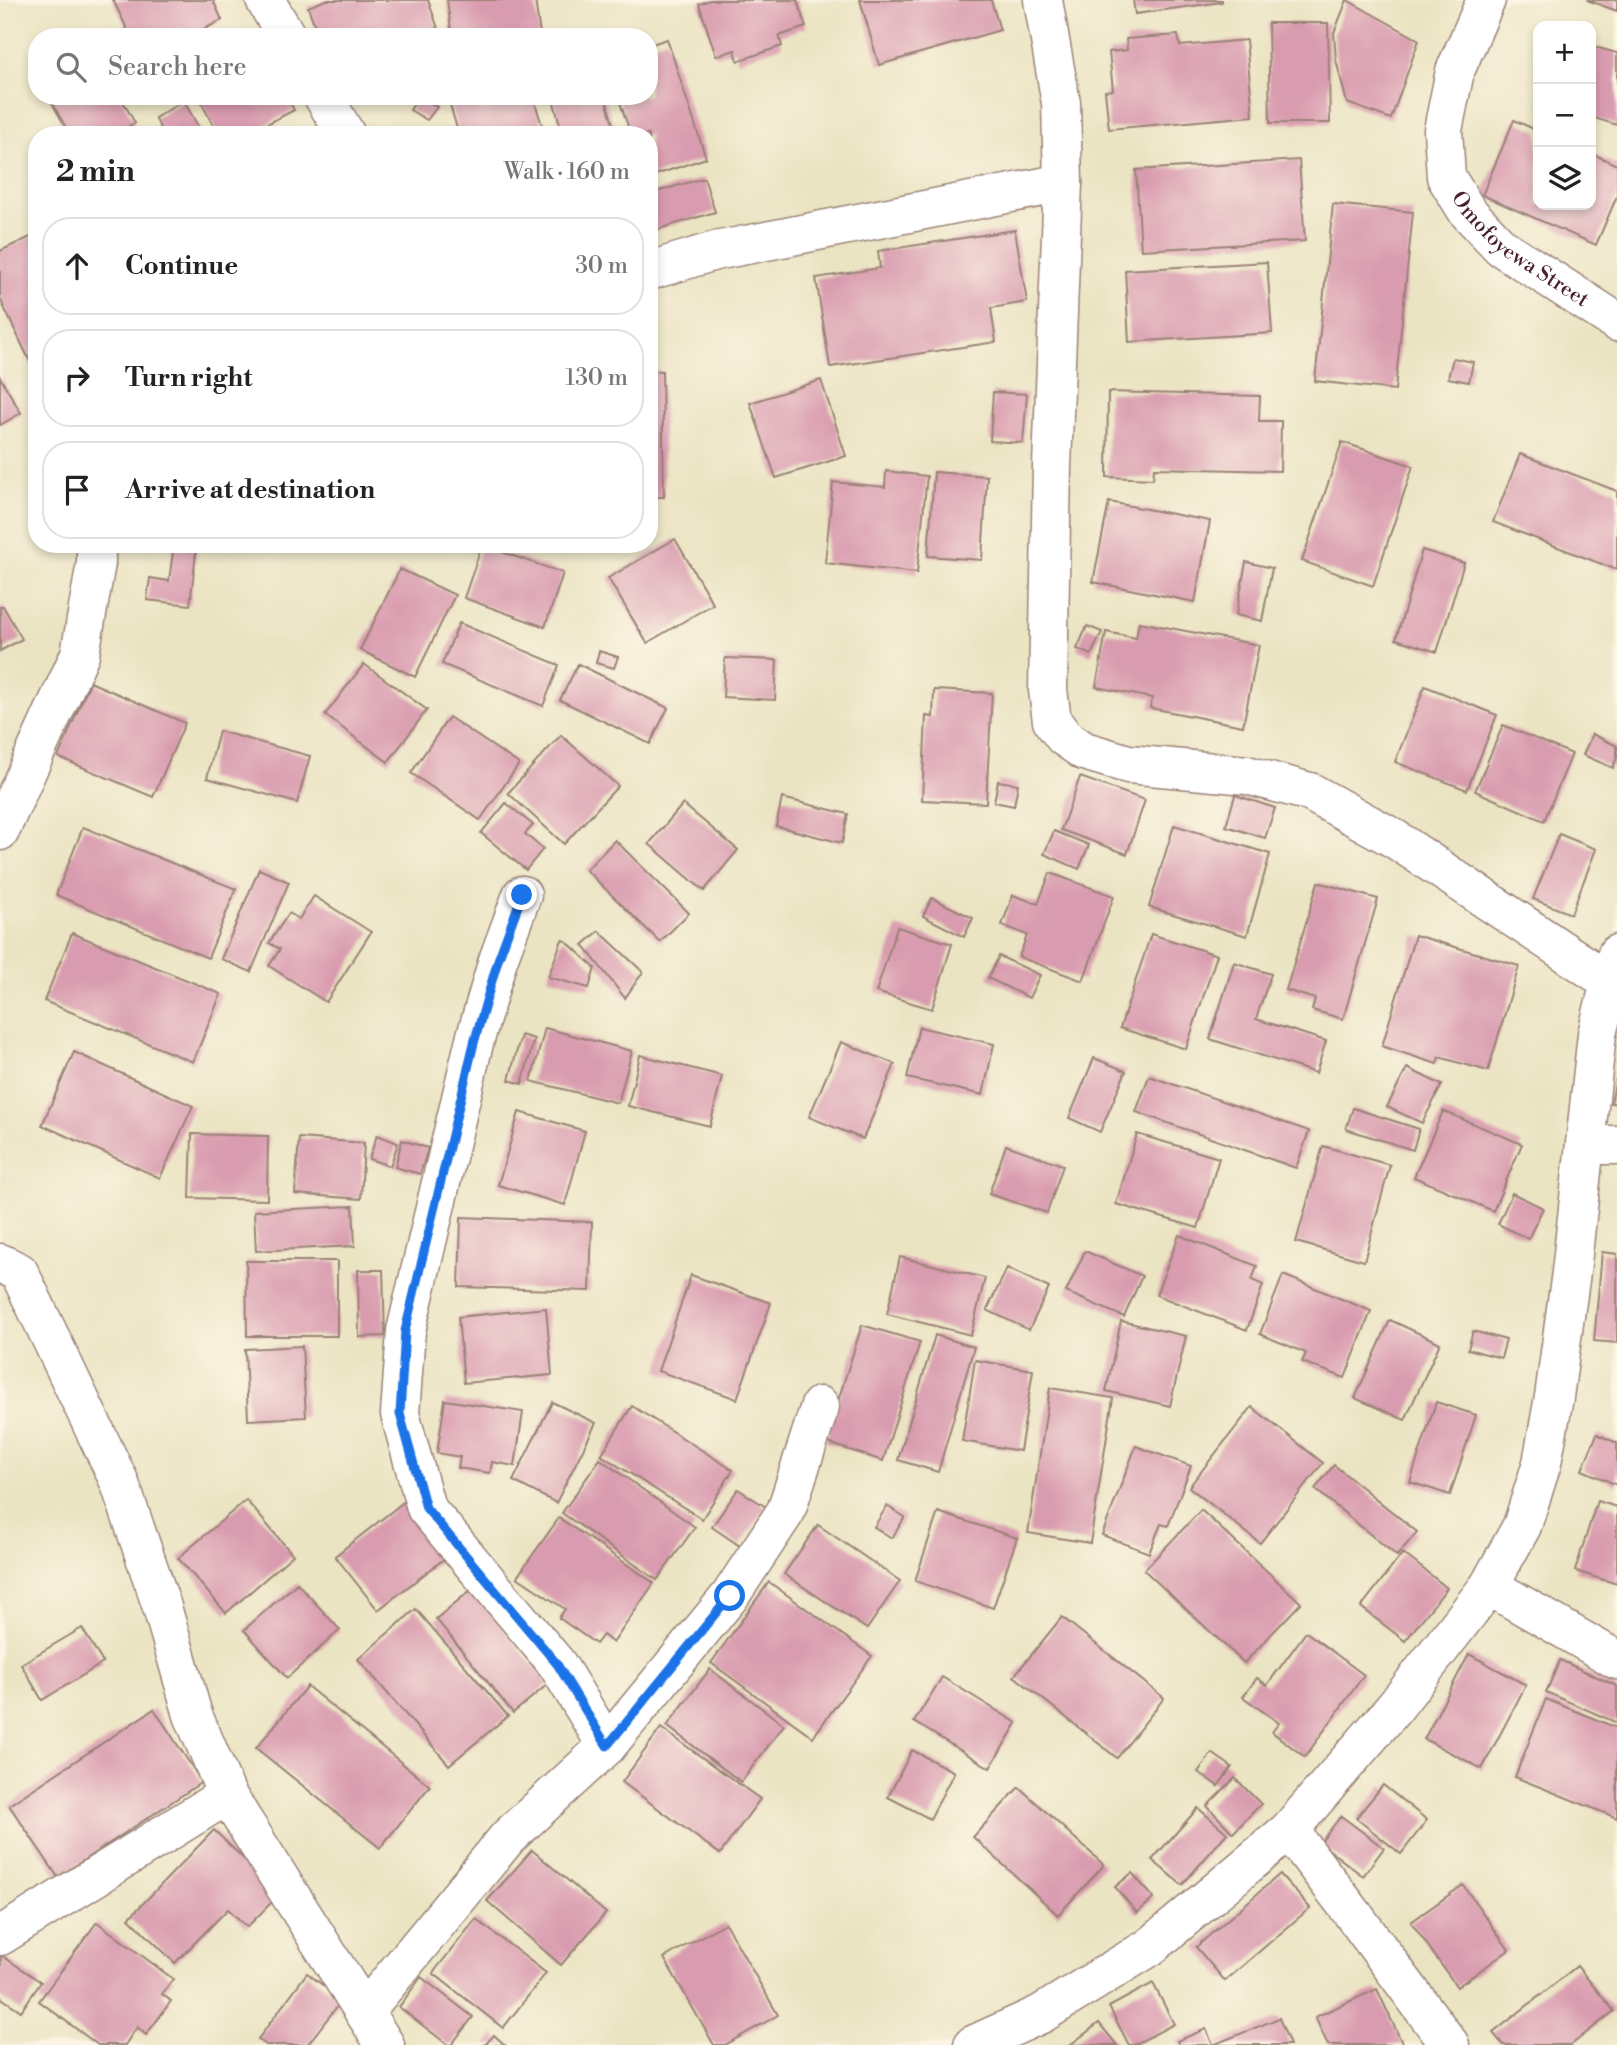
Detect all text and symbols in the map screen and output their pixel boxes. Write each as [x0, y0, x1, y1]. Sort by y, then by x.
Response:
map controls [1533, 21, 1596, 210]
button: + [1533, 21, 1596, 84]
search box [28, 28, 658, 105]
icon: search [52, 48, 90, 86]
text: Search here [108, 51, 247, 83]
button: − [1533, 84, 1596, 147]
button: layers [1533, 147, 1596, 210]
text: 2 min [56, 153, 135, 191]
text: Walk · 160 m [504, 158, 630, 186]
street label: Omofoyewa Street [1445, 187, 1594, 313]
icon: ahead [58, 247, 96, 285]
text: Continue [125, 250, 238, 282]
text: 30 m [575, 252, 628, 280]
icon: right [58, 359, 96, 397]
text: Turn right [125, 362, 253, 394]
text: 130 m [565, 364, 628, 392]
icon: arrive [58, 471, 96, 509]
text: Arrive at destination [125, 474, 375, 506]
route end [506, 879, 537, 910]
route start [714, 1580, 745, 1611]

